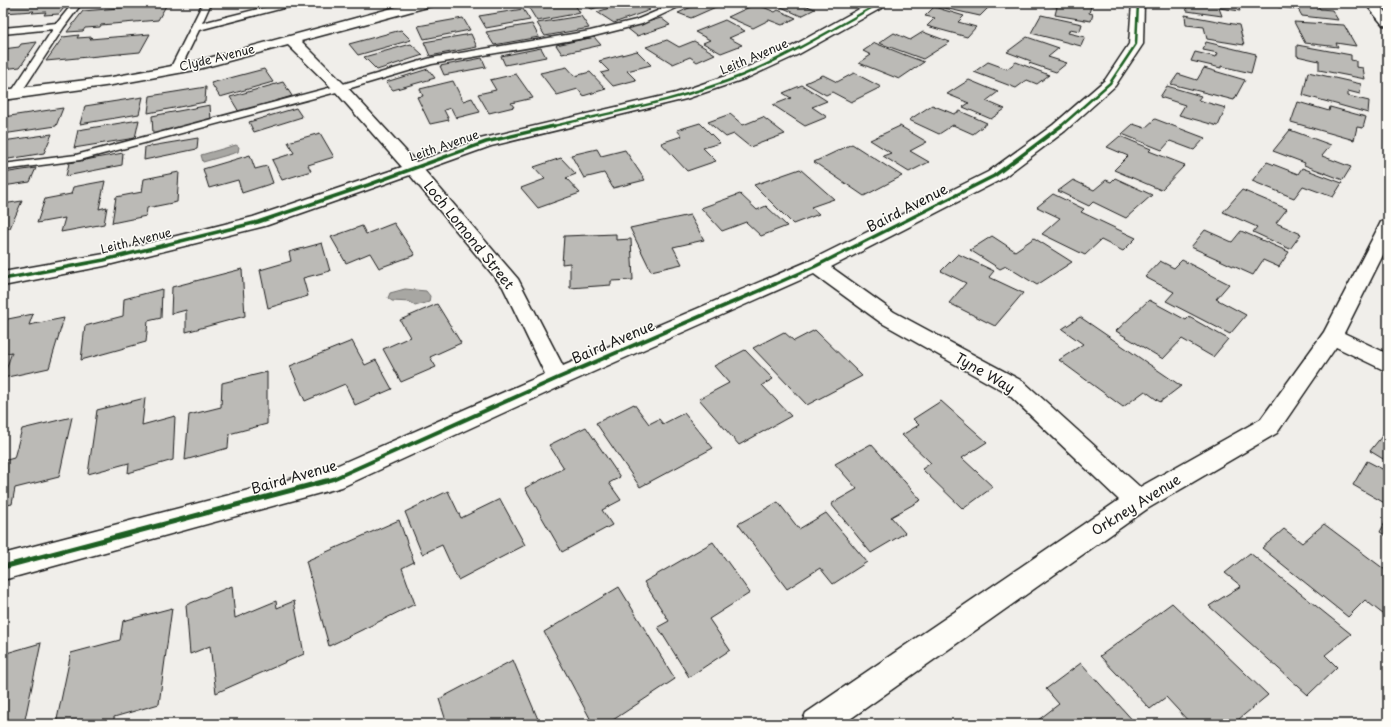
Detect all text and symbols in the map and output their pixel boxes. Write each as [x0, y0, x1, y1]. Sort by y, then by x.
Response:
street label: Leith Avenue [717, 33, 791, 79]
street label: Clyde Avenue [177, 39, 257, 75]
street label: Leith Avenue [406, 125, 481, 165]
street label: Loch Lomond Street [419, 176, 520, 294]
street label: Baird Avenue [863, 178, 951, 237]
street label: Leith Avenue [98, 222, 174, 258]
street label: Baird Avenue [568, 314, 658, 368]
street label: Tyne Way [952, 347, 1019, 398]
street label: Baird Avenue [248, 454, 340, 499]
street label: Orkney Avenue [1087, 468, 1185, 540]

